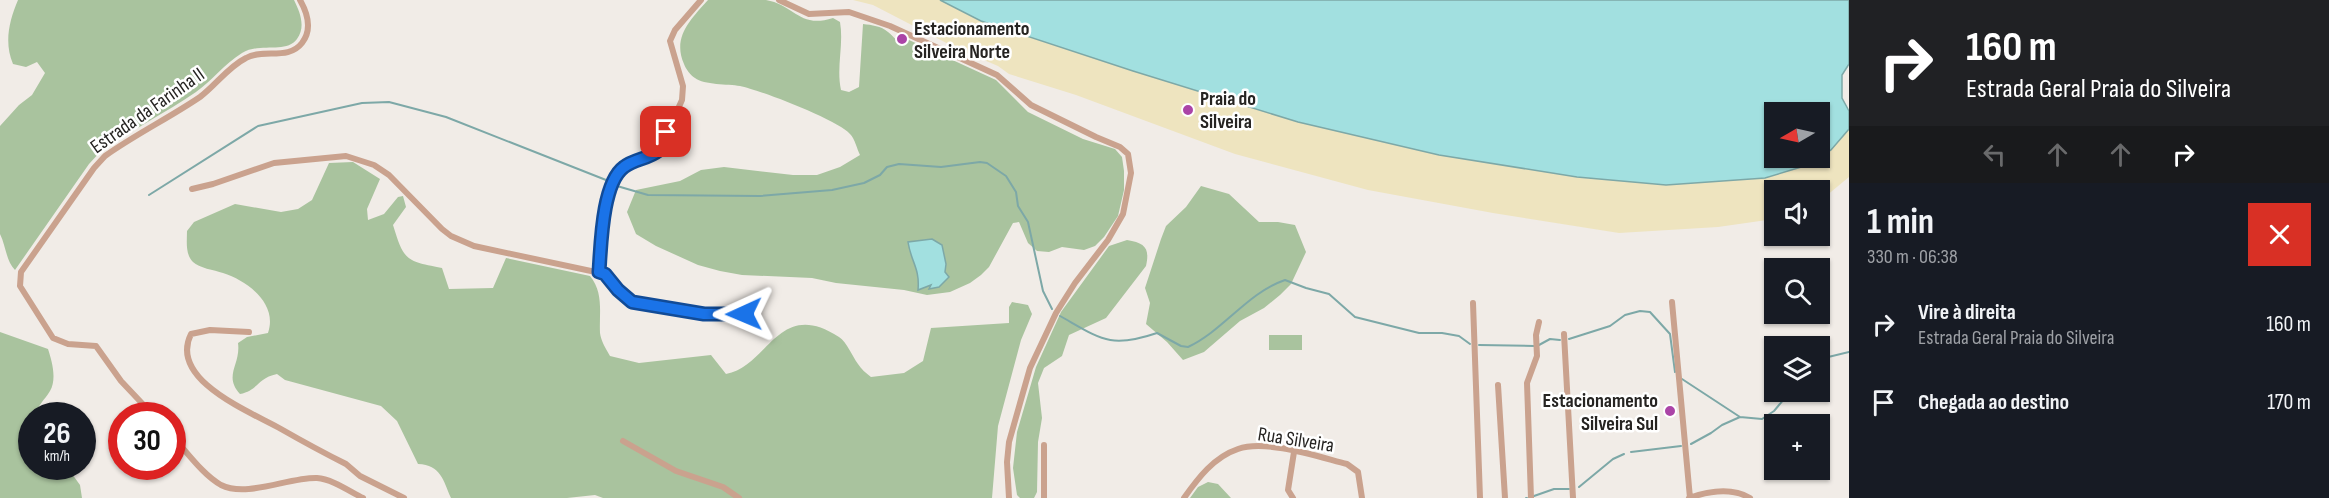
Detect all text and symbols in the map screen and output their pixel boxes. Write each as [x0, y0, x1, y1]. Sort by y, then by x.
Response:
place label: Estacionamento Silveira Norte [914, 17, 1029, 64]
text: 160 m [1966, 22, 2057, 73]
icon: right [1867, 24, 1945, 102]
marker: Estacionamento Silveira Norte [895, 32, 909, 46]
street label: Estrada da Farinha II [86, 63, 209, 159]
text: Estrada Geral Praia do Silveira [1966, 73, 2231, 105]
place label: Praia do Silveira [1200, 87, 1256, 134]
north arrow [1764, 102, 1830, 168]
map controls [1764, 102, 1830, 480]
marker: Praia do Silveira [1181, 103, 1195, 117]
pin [640, 106, 691, 157]
icon: arrive [649, 115, 682, 148]
icon: left [1978, 138, 2011, 171]
icon: ahead [2041, 138, 2074, 171]
icon: ahead [2104, 138, 2137, 171]
icon: right [2167, 138, 2200, 171]
button: sound [1764, 180, 1830, 246]
text: 1 min [1867, 201, 1934, 244]
button: close [2248, 203, 2311, 266]
text: 330 m · 06:38 [1867, 245, 1958, 269]
button: search [1764, 258, 1830, 324]
position arrow [712, 282, 776, 346]
text: Vire à direita [1918, 299, 2016, 326]
icon: right [1867, 308, 1900, 341]
text: 160 m [2266, 311, 2311, 338]
text: Estrada Geral Praia do Silveira [1918, 326, 2114, 350]
button: layers [1764, 336, 1830, 402]
icon: arrive [1867, 386, 1900, 419]
place label: Estacionamento Silveira Sul [1543, 389, 1658, 436]
text: Chegada ao destino [1918, 389, 2069, 416]
text: 170 m [2267, 389, 2311, 416]
speed limit sign: 30 [108, 402, 186, 480]
marker: Estacionamento Silveira Sul [1663, 404, 1677, 418]
button: + [1764, 414, 1830, 480]
text: 26 [43, 416, 71, 452]
street label: Rua Silveira [1256, 422, 1336, 458]
text: km/h [44, 447, 70, 466]

